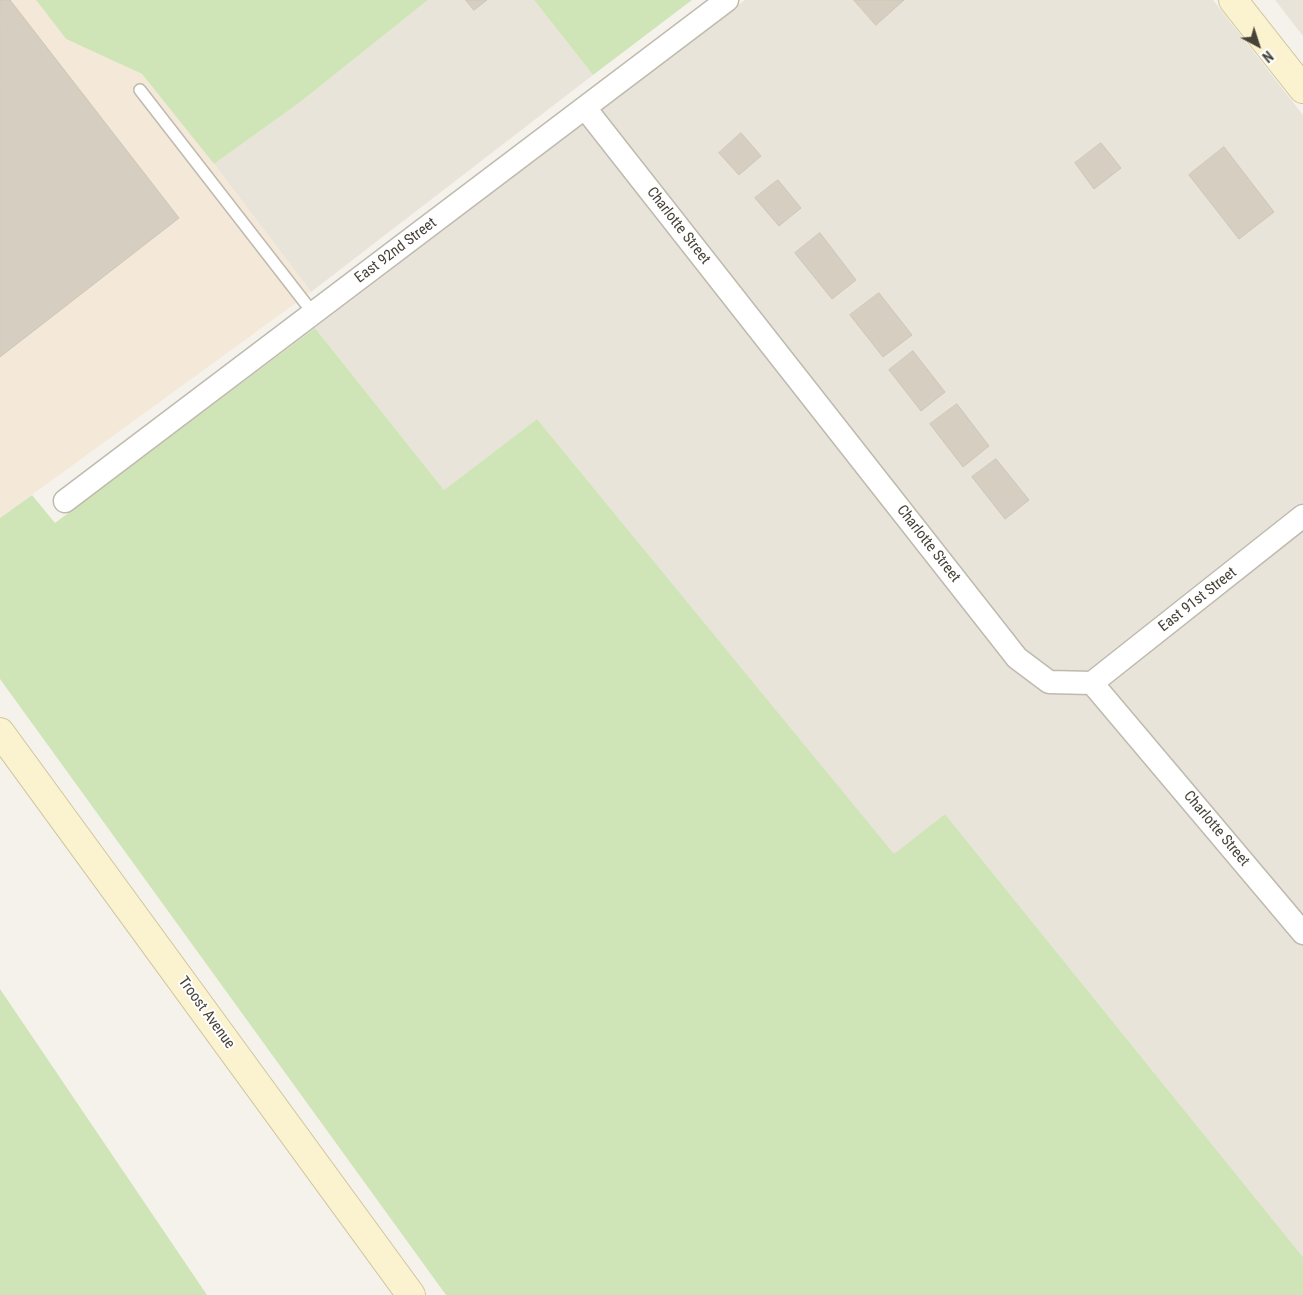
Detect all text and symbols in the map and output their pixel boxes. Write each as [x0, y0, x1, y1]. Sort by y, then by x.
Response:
north arrow [1233, 20, 1283, 70]
text: N [1259, 48, 1276, 65]
street label: Charlotte Street [642, 184, 714, 268]
street label: East 92nd Street [352, 214, 440, 288]
street label: Charlotte Street [892, 502, 964, 586]
street label: East 91st Street [1155, 564, 1241, 636]
street label: Charlotte Street [1179, 788, 1253, 870]
street label: Troost Avenue [174, 973, 238, 1053]

